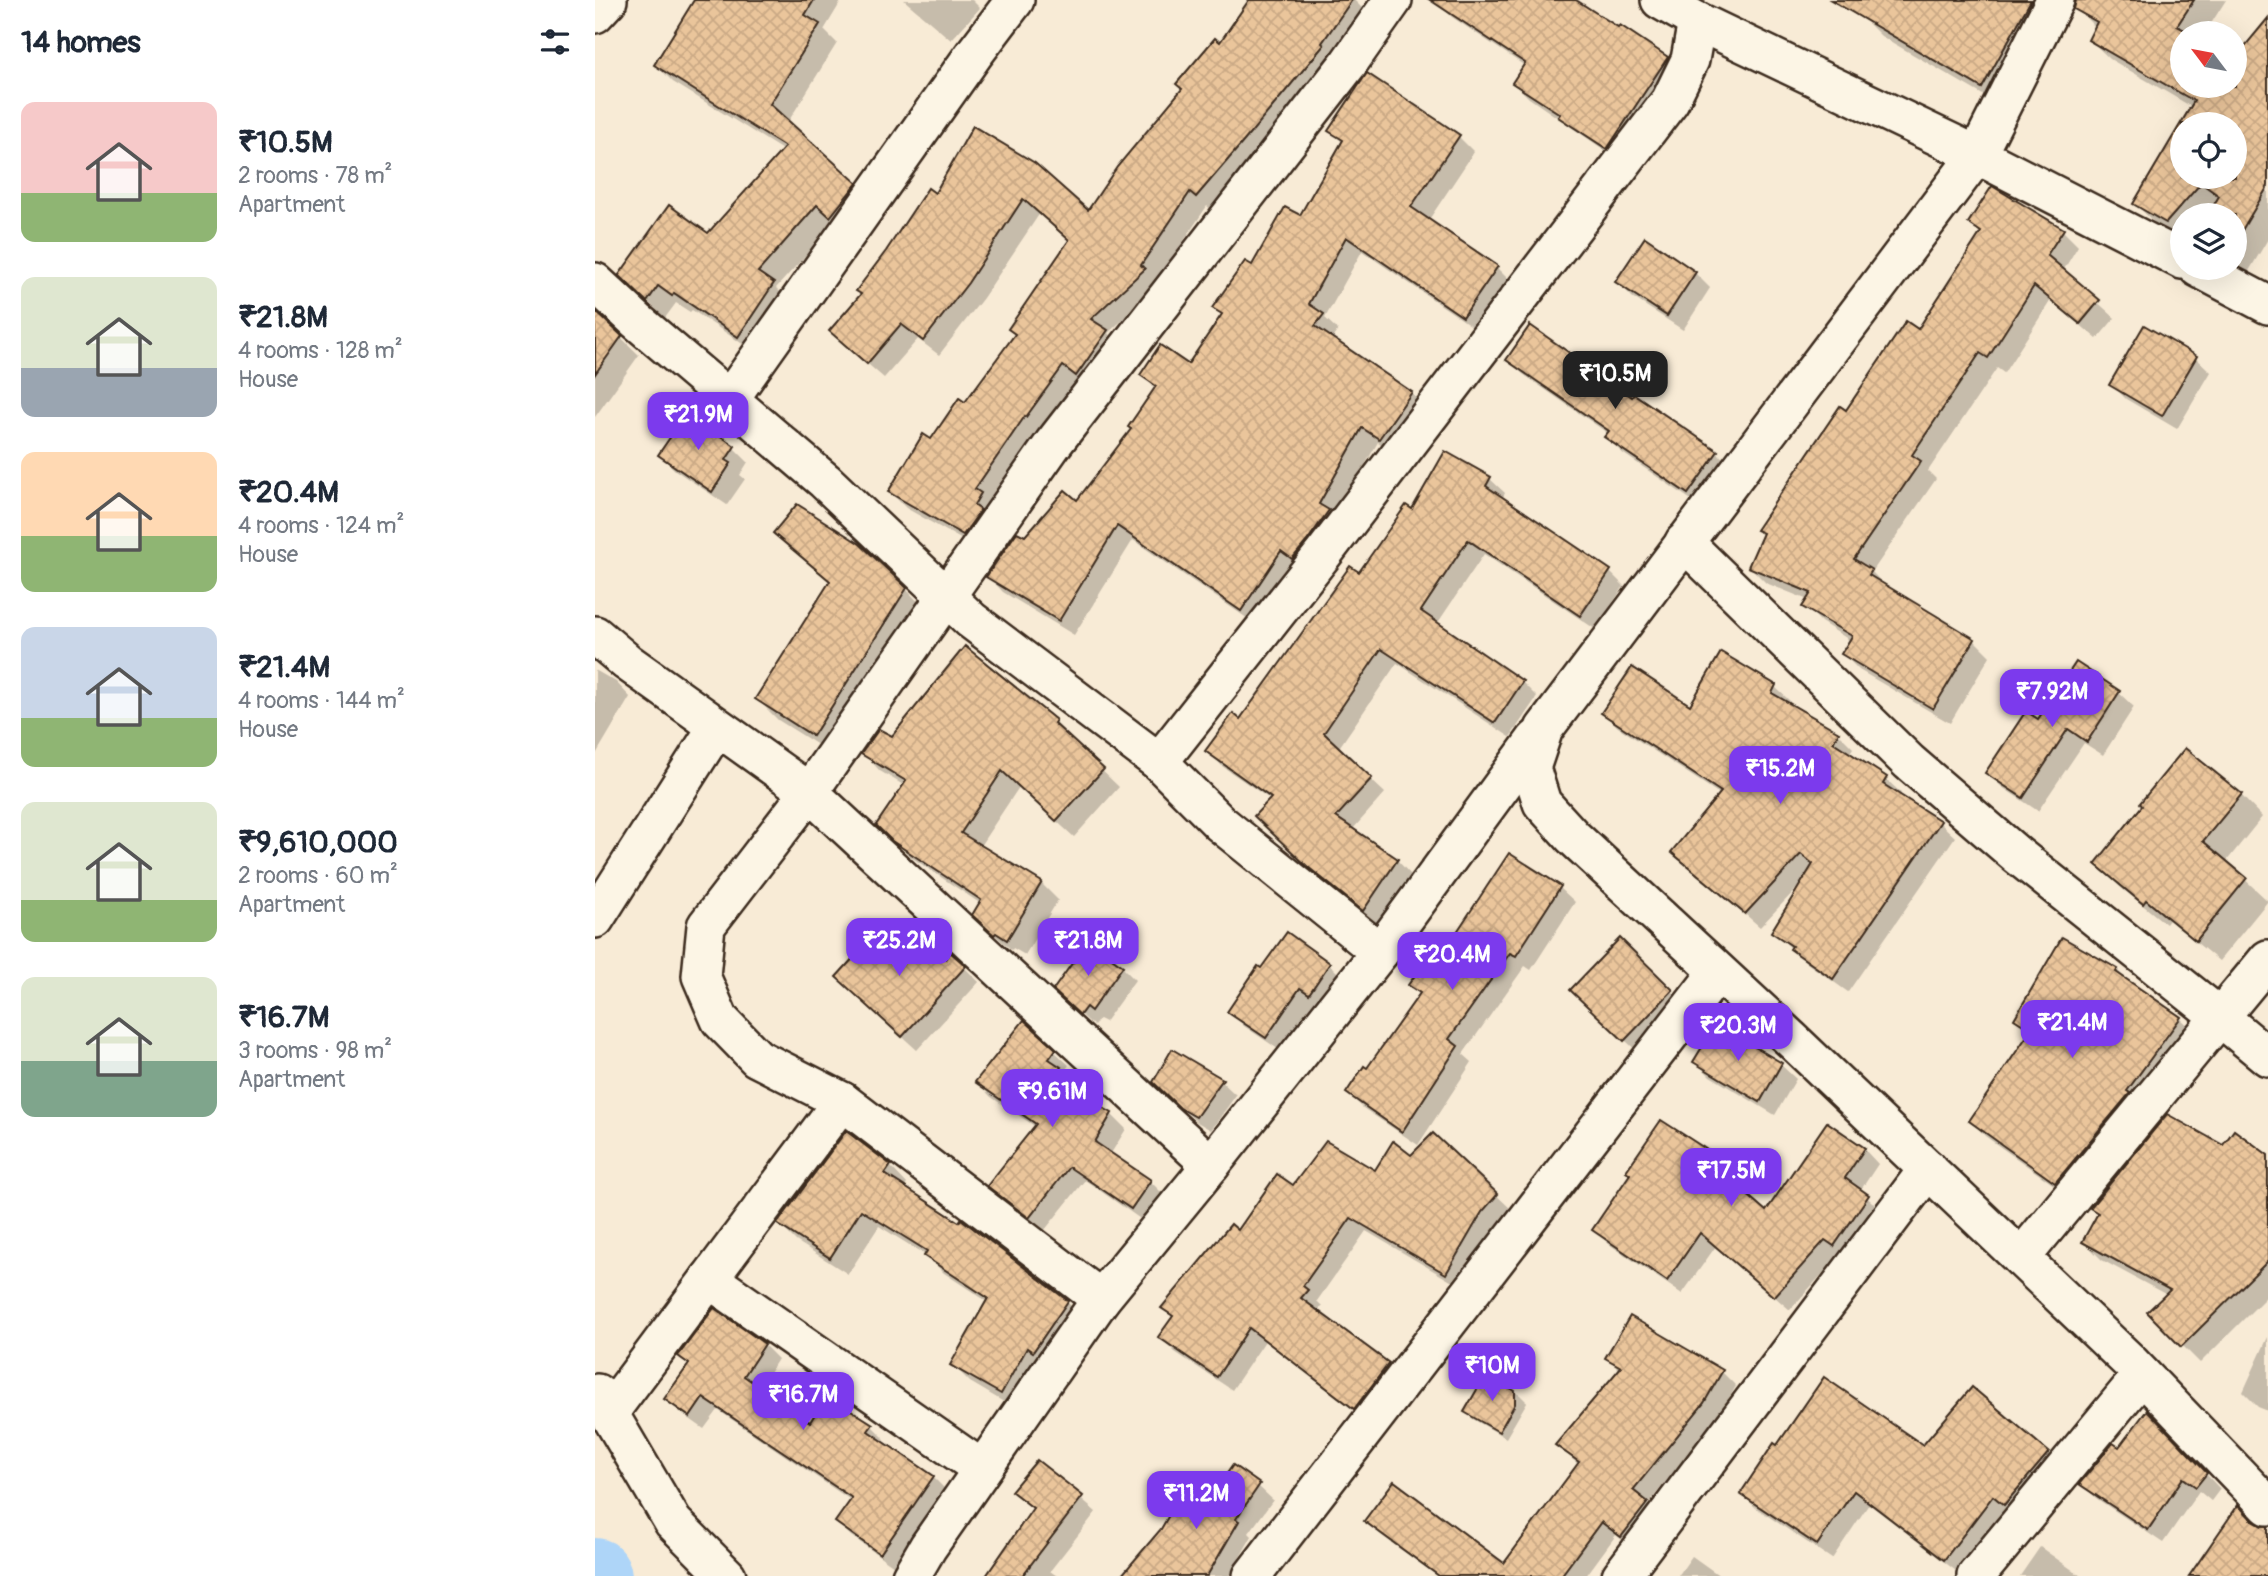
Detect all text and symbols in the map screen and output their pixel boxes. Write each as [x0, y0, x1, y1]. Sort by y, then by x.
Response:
north arrow [2170, 21, 2247, 98]
map controls [2170, 21, 2247, 280]
icon: filters [536, 23, 574, 61]
text: 14 homes [21, 24, 141, 61]
button: locate [2170, 112, 2247, 189]
text: ₹10.5M [238, 124, 333, 161]
icon: home [77, 130, 161, 214]
text: 2 rooms · 78 m² [238, 161, 392, 190]
text: Apartment [238, 190, 345, 219]
button: layers [2170, 203, 2247, 280]
text: ₹21.8M [238, 299, 328, 336]
icon: home [77, 305, 161, 389]
text: 4 rooms · 128 m² [238, 336, 403, 365]
pin: ₹10.5M [1558, 352, 1672, 411]
text: ₹10.5M [1579, 359, 1651, 388]
text: House [238, 365, 298, 394]
pin: ₹21.9M [641, 392, 755, 452]
text: ₹21.9M [663, 400, 733, 429]
text: ₹20.4M [238, 474, 339, 511]
icon: home [77, 480, 161, 564]
text: 4 rooms · 124 m² [238, 511, 404, 540]
text: House [238, 540, 298, 569]
text: ₹21.4M [238, 649, 330, 686]
icon: home [77, 655, 161, 739]
pin: ₹7.92M [1995, 670, 2109, 729]
text: ₹7.92M [2016, 677, 2088, 706]
text: 4 rooms · 144 m² [238, 686, 405, 715]
text: House [238, 715, 298, 744]
pin: ₹15.2M [1723, 746, 1837, 806]
text: ₹15.2M [1745, 754, 1815, 783]
text: ₹9,610,000 [238, 824, 398, 861]
icon: home [77, 830, 161, 914]
text: 2 rooms · 60 m² [238, 861, 398, 890]
text: Apartment [238, 890, 345, 919]
pin: ₹25.2M [842, 918, 956, 978]
pin: ₹21.8M [1031, 918, 1145, 978]
text: ₹25.2M [862, 926, 936, 955]
text: ₹21.8M [1054, 926, 1122, 955]
pin: ₹20.4M [1395, 932, 1509, 992]
text: ₹20.4M [1413, 940, 1491, 969]
text: ₹16.7M [238, 999, 329, 1036]
pin: ₹21.4M [2015, 1000, 2129, 1060]
pin: ₹20.3M [1681, 1004, 1795, 1063]
icon: home [77, 1005, 161, 1089]
text: ₹21.4M [2037, 1008, 2107, 1037]
text: ₹20.3M [1700, 1011, 1776, 1040]
text: 3 rooms · 98 m² [238, 1036, 392, 1065]
text: Apartment [238, 1065, 345, 1094]
pin: ₹9.61M [995, 1070, 1109, 1129]
text: ₹9.61M [1017, 1077, 1087, 1106]
pin: ₹17.5M [1674, 1148, 1788, 1208]
text: ₹17.5M [1696, 1156, 1766, 1185]
pin: ₹10M [1451, 1344, 1533, 1403]
text: ₹10M [1464, 1351, 1520, 1380]
pin: ₹16.7M [746, 1372, 860, 1432]
text: ₹16.7M [768, 1380, 838, 1409]
pin: ₹11.2M [1139, 1472, 1253, 1531]
text: ₹11.2M [1163, 1479, 1229, 1508]

